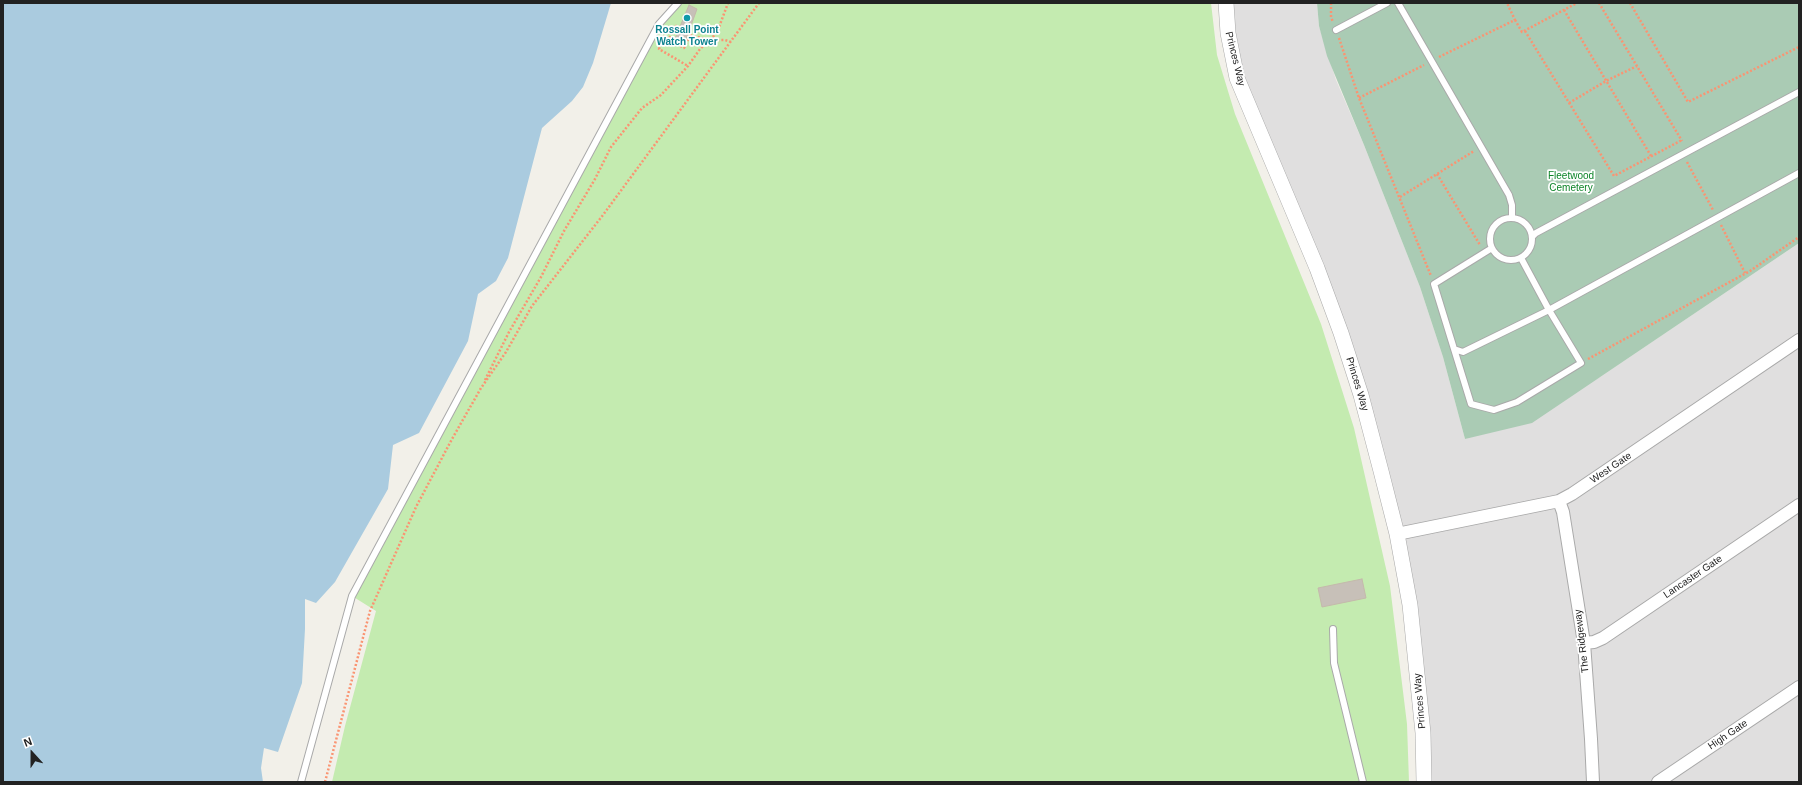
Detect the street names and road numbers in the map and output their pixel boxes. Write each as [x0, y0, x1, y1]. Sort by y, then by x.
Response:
street label: Princes Way [1222, 31, 1248, 87]
street label: Princes Way [1343, 356, 1371, 412]
street label: West Gate [1588, 450, 1634, 486]
street label: Lancaster Gate [1661, 553, 1725, 601]
street label: The Ridgeway [1572, 609, 1592, 673]
street label: Princes Way [1412, 673, 1428, 729]
street label: High Gate [1706, 717, 1750, 753]

